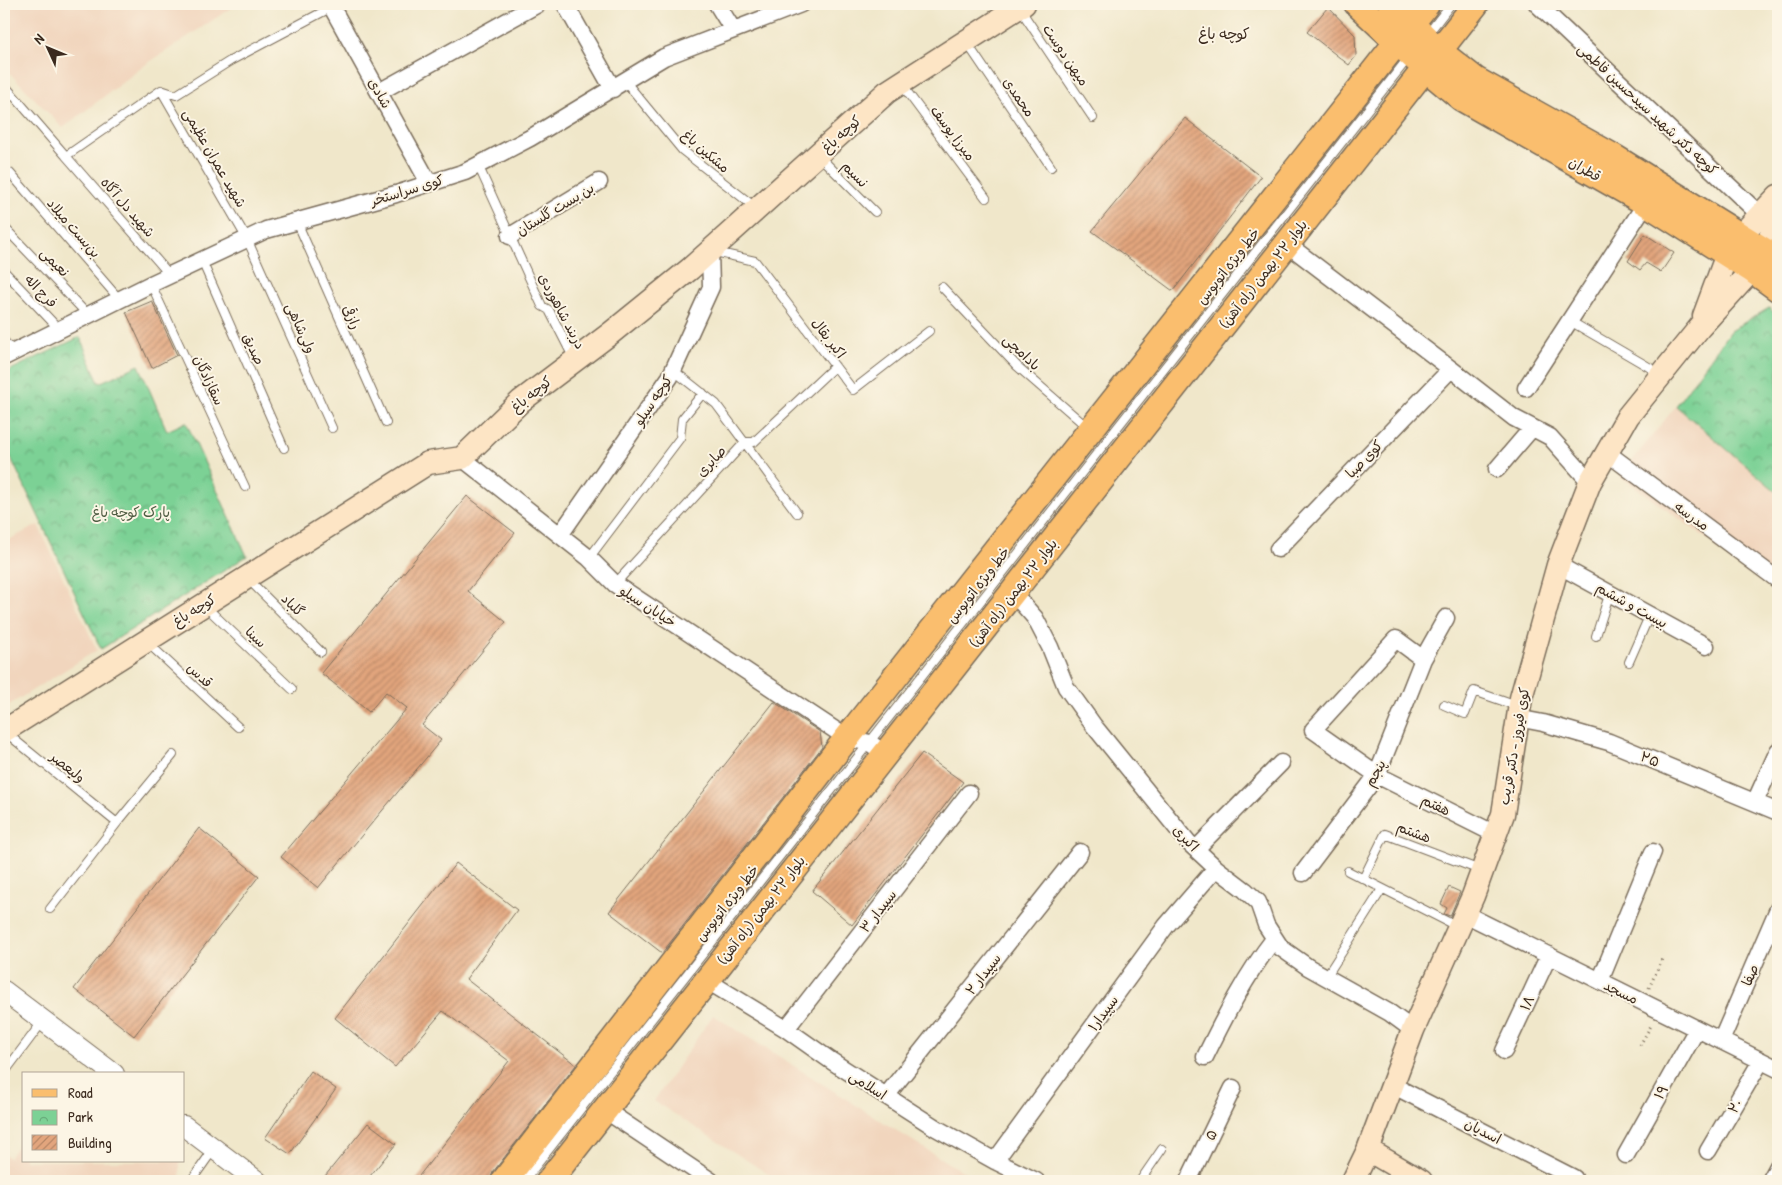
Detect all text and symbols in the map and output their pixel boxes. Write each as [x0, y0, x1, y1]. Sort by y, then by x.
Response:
street label: میهن دوست [1039, 20, 1094, 89]
north arrow [22, 22, 72, 72]
district label: کوچه باغ [1198, 23, 1250, 44]
text: N [29, 29, 48, 48]
street label: کوچه دکتر شهید سیدحسین فاطمی [1573, 38, 1723, 180]
street label: محمدی [999, 73, 1040, 120]
street label: شادی [364, 74, 397, 111]
street label: میرزا یوسف [926, 101, 980, 164]
street label: شهید عمران عظیمی [179, 105, 251, 211]
street label: کوچه باغ [816, 110, 866, 158]
street label: مشکین باغ [678, 125, 734, 177]
street label: قطران [1566, 152, 1605, 185]
street label: نسیم [836, 156, 873, 193]
street label: کوی سراستخر [367, 169, 446, 210]
street label: شهید دل آگاه [97, 173, 160, 241]
street label: بن بست گلستان [512, 178, 597, 239]
street label: بن‌بست میلاد [43, 194, 106, 262]
street label: بلوار ۲۲ بهمن (راه آهن) [1214, 215, 1311, 332]
street label: خط ویژه اتوبوس [1192, 223, 1264, 308]
street label: نعیمی [37, 243, 74, 281]
street label: دربند شاهوردی [534, 269, 590, 352]
street label: فرج اله [20, 270, 62, 312]
street label: ولی‌شاهی [282, 300, 321, 356]
street label: رازقی [339, 302, 366, 332]
street label: اکبر بقال [808, 314, 851, 362]
street label: بادامچی [999, 329, 1045, 375]
street label: صدیق [239, 330, 270, 368]
street label: سقازادگان [190, 352, 229, 408]
street label: کوچه باغ [506, 371, 556, 417]
street label: کوچه سیلو [628, 371, 677, 430]
street label: کوی صبا [1341, 435, 1387, 482]
street label: صابری [691, 441, 730, 480]
street label: مدرسه [1671, 497, 1714, 535]
park label: پارک کوچه باغ [92, 502, 170, 522]
street label: بلوار ۲۲ بهمن (راه آهن) [964, 534, 1061, 651]
street label: خط ویژه اتوبوس [942, 542, 1014, 627]
street label: بیست و ششم [1592, 577, 1671, 634]
street label: خیابان سیلو [615, 580, 680, 632]
street label: کوچه باغ [168, 589, 220, 631]
street label: گلباد [278, 589, 309, 620]
street label: سینا [241, 622, 271, 651]
street label: قدس [183, 658, 217, 691]
street label: کوی فیروز - دکتر قریب [1494, 685, 1533, 806]
street label: ولیعصر [46, 746, 90, 786]
street label: ۲۵ [1638, 746, 1663, 771]
street label: پنجم [1359, 756, 1391, 791]
street label: هفتم [1418, 789, 1454, 821]
street label: هشتم [1394, 816, 1434, 849]
street label: اکبری [1169, 820, 1204, 855]
street label: بلوار ۲۲ بهمن (راه آهن) [712, 851, 809, 968]
street label: خط ویژه اتوبوس [691, 860, 763, 945]
street label: سپیدار ۳ [855, 885, 901, 937]
street label: سپیدار ۲ [960, 949, 1006, 999]
street label: صفا [1737, 961, 1763, 989]
street label: مسجد [1601, 975, 1642, 1008]
street label: سپیدار۱ [1083, 991, 1123, 1035]
street label: ۱۸ [1515, 992, 1538, 1014]
street label: اسلامی [846, 1065, 891, 1104]
legend [22, 1072, 185, 1162]
street label: ۱۹ [1649, 1081, 1672, 1102]
text: Road [68, 1082, 93, 1103]
street label: ۲۰ [1723, 1095, 1746, 1117]
text: Park [68, 1106, 93, 1127]
street label: اسدیان [1462, 1113, 1505, 1148]
street label: ۵ [1200, 1126, 1221, 1143]
text: Building [68, 1132, 112, 1153]

